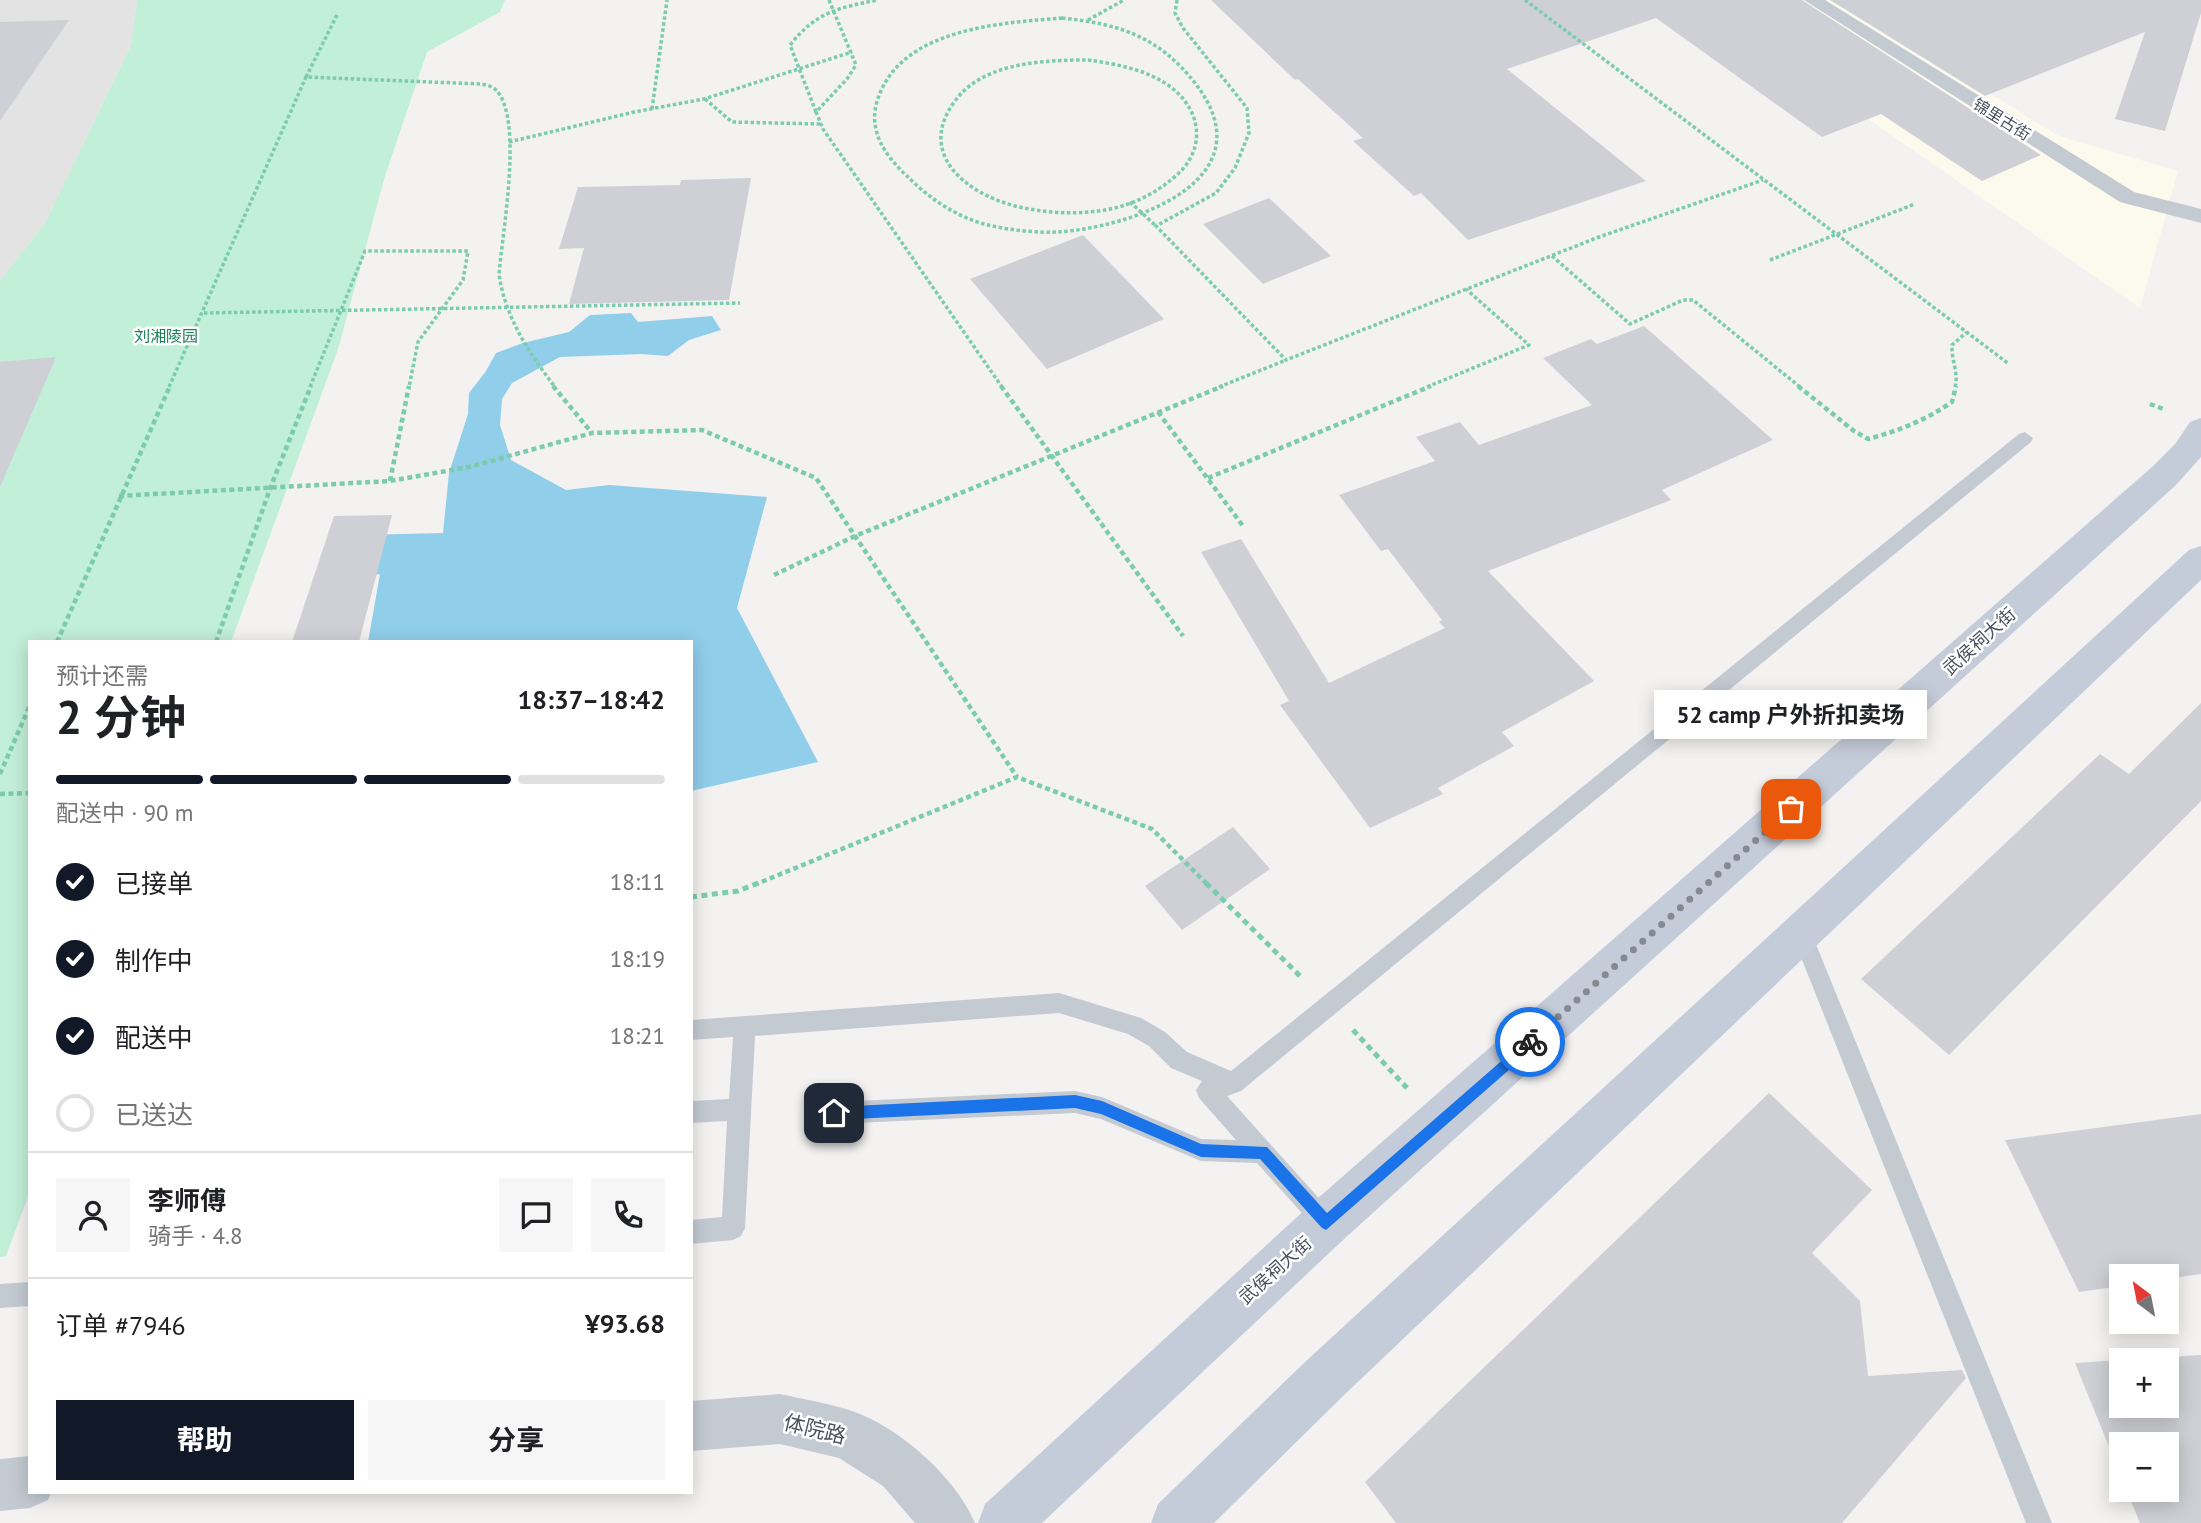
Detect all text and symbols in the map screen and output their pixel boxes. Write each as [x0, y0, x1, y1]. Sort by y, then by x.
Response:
street label: 锦里古街 [1970, 94, 2034, 144]
park label: 刘湘陵园 [134, 326, 198, 346]
street label: 武侯祠大街 [1938, 602, 2020, 680]
text: 预计还需 [56, 661, 148, 690]
text: 18:37–18:42 [518, 683, 665, 716]
text: 2 分钟 [56, 687, 186, 747]
callout: 52 camp 户外折扣卖场 [1654, 690, 1928, 739]
text: 52 camp 户外折扣卖场 [1676, 700, 1905, 729]
pin [1761, 779, 1821, 839]
icon: bag [1772, 790, 1810, 828]
text: 配送中 · 90 m [56, 798, 193, 827]
icon: check [56, 863, 94, 901]
text: 已接单 [115, 867, 193, 900]
text: 18:11 [610, 867, 665, 896]
icon: check [56, 940, 94, 978]
text: 制作中 [115, 944, 193, 977]
text: 18:19 [610, 944, 665, 973]
courier [1495, 1007, 1565, 1077]
icon: check [56, 1017, 94, 1055]
text: 配送中 [115, 1021, 193, 1054]
text: 18:21 [610, 1021, 665, 1050]
icon: bike [1511, 1023, 1549, 1061]
pin [804, 1083, 864, 1143]
icon: home [815, 1094, 853, 1132]
text: 已送达 [115, 1098, 193, 1131]
button: person [56, 1178, 130, 1252]
button: chat [499, 1178, 573, 1252]
button: phone [591, 1178, 665, 1252]
text: 李师傅 [148, 1184, 226, 1217]
text: 骑手 · 4.8 [148, 1221, 242, 1250]
street label: 武侯祠大街 [1234, 1231, 1316, 1309]
north arrow [2109, 1264, 2179, 1334]
map controls [2109, 1264, 2179, 1502]
text: ¥93.68 [585, 1307, 665, 1340]
text: 订单 #7946 [56, 1309, 186, 1342]
button: + [2109, 1348, 2179, 1418]
button: 帮助 [56, 1400, 354, 1480]
button: 分享 [368, 1400, 665, 1480]
street label: 体院路 [781, 1408, 849, 1450]
button: − [2109, 1432, 2179, 1502]

